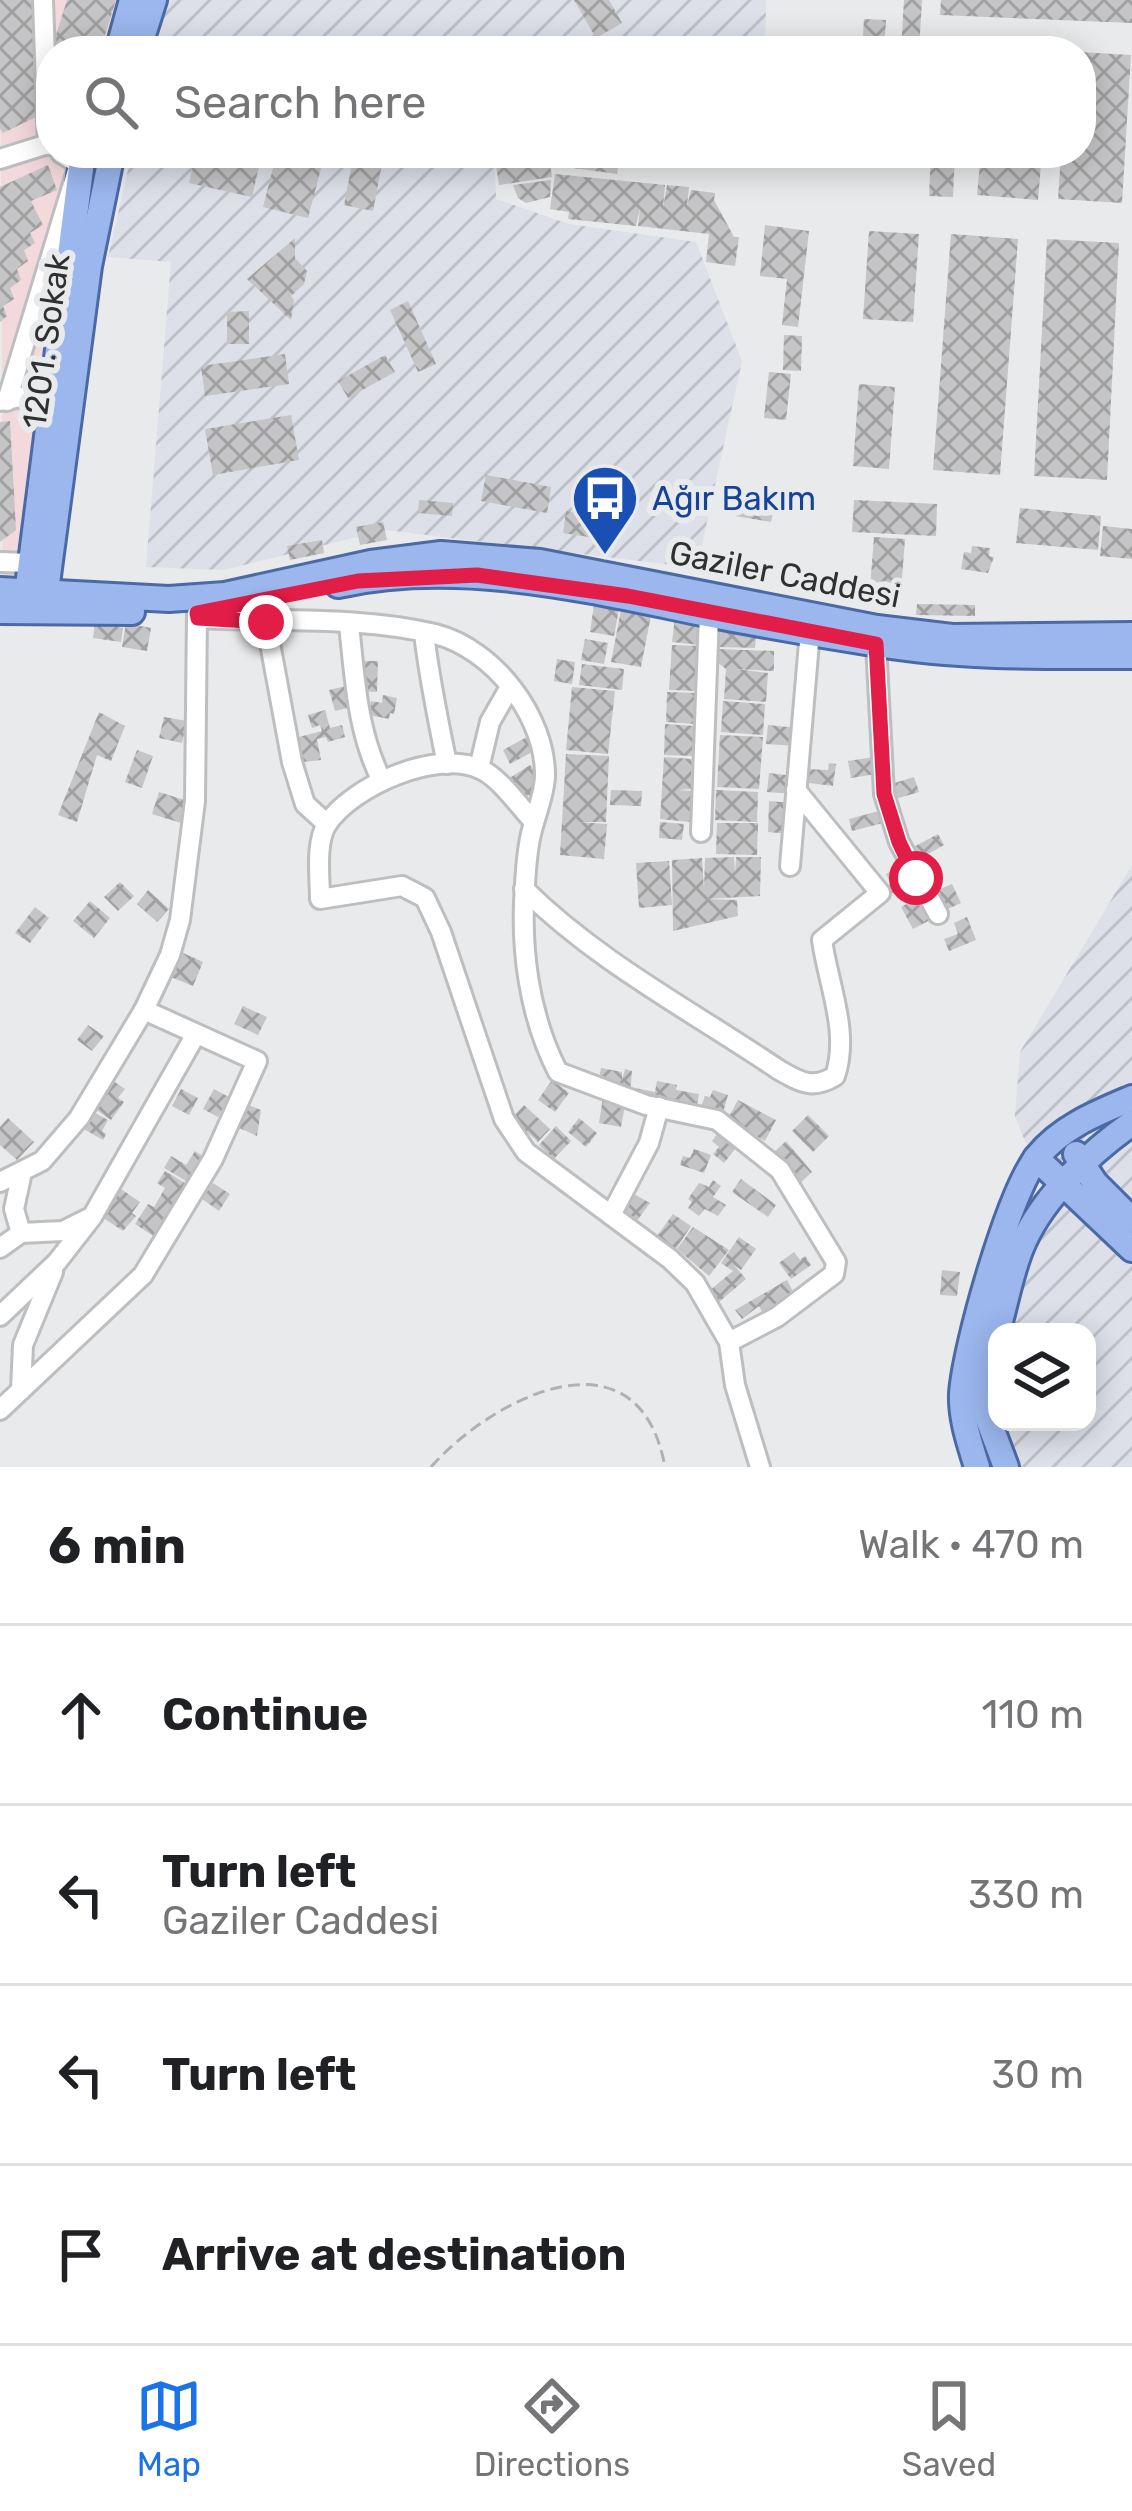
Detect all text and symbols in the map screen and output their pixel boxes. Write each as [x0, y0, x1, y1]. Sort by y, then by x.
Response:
search box [36, 36, 1096, 168]
icon: search [78, 69, 144, 135]
text: Search here [174, 76, 426, 129]
street label: 1201. Sokak [14, 251, 78, 431]
bus stop icon: Ağır Bakım [570, 463, 640, 557]
place label: Ağır Bakım [652, 479, 816, 518]
street label: Gaziler Caddesi [666, 532, 904, 616]
route end [239, 595, 293, 649]
route start [889, 851, 943, 905]
map controls [988, 1323, 1096, 1431]
button: layers [988, 1323, 1096, 1431]
text: 6 min [48, 1515, 186, 1576]
text: Walk · 470 m [858, 1522, 1084, 1568]
icon: ahead [48, 1682, 114, 1748]
text: Continue [162, 1688, 368, 1741]
text: 110 m [982, 1692, 1084, 1738]
text: Turn left [162, 1845, 356, 1898]
icon: left [48, 1862, 114, 1928]
text: 330 m [968, 1872, 1084, 1918]
text: Gaziler Caddesi [162, 1898, 439, 1944]
icon: left [48, 2042, 114, 2108]
text: Turn left [162, 2048, 356, 2101]
text: 30 m [992, 2052, 1084, 2098]
icon: arrive [48, 2222, 114, 2288]
text: Arrive at destination [162, 2228, 627, 2281]
tab: Map [136, 2373, 202, 2484]
tab: Directions [474, 2373, 630, 2484]
tab: Saved [902, 2373, 996, 2484]

